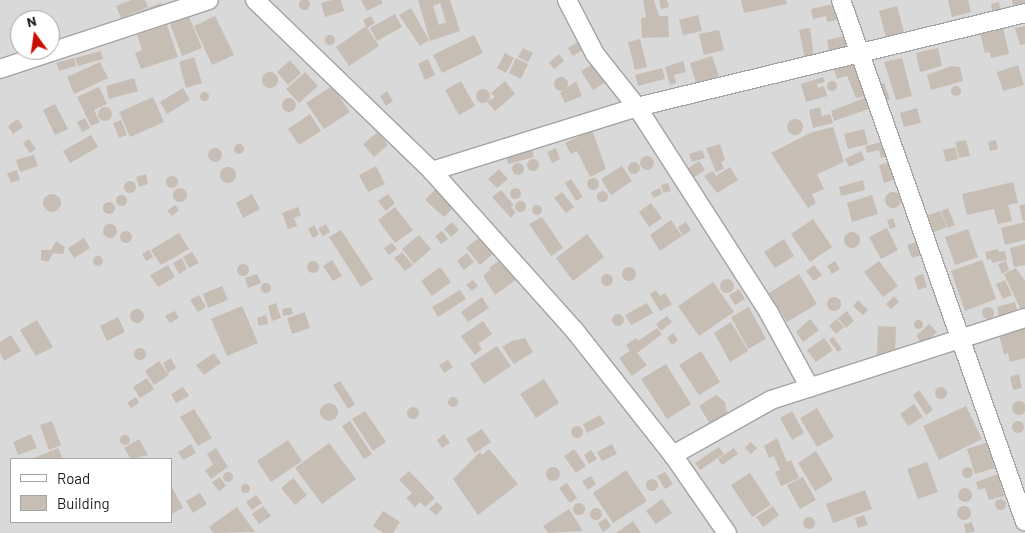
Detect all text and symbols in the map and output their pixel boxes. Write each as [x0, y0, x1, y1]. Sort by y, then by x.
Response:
north arrow [10, 10, 60, 60]
text: N [25, 12, 38, 30]
legend [10, 458, 172, 523]
text: Road [57, 469, 90, 487]
text: Building [57, 494, 110, 512]

